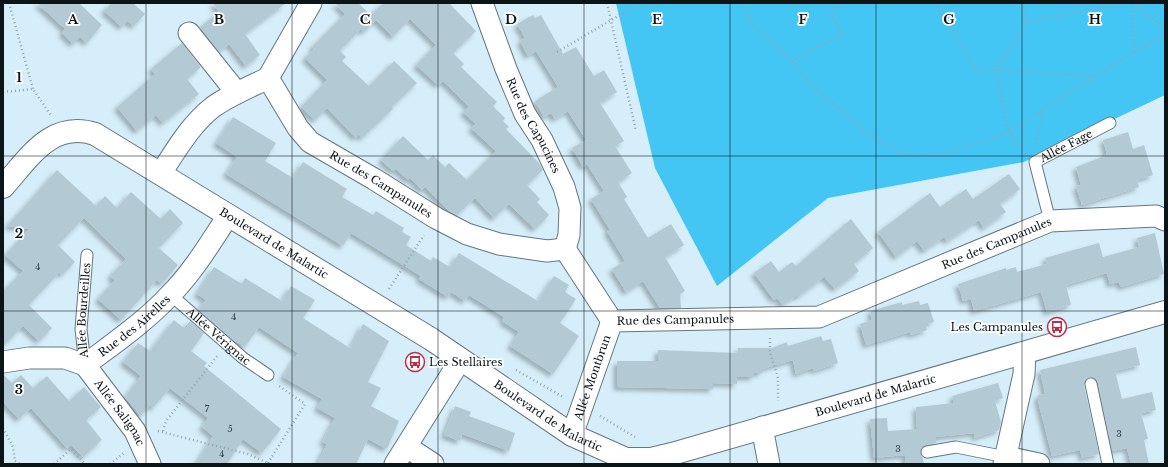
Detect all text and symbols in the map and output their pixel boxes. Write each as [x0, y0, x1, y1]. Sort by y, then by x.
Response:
text: A [67, 11, 79, 28]
text: B [214, 11, 224, 28]
text: C [360, 11, 371, 28]
text: D [505, 11, 517, 28]
text: E [652, 11, 662, 28]
text: F [799, 11, 808, 28]
text: G [943, 11, 955, 28]
text: H [1089, 11, 1101, 28]
text: 1 [16, 69, 22, 86]
street label: Rue des Capucines [503, 75, 564, 175]
street label: Allée Fage [1037, 126, 1095, 166]
street label: Rue des Campanules [327, 148, 435, 221]
street label: Boulevard de Malartic [217, 205, 331, 282]
street label: Rue des Campanules [940, 214, 1054, 272]
text: 2 [15, 225, 23, 242]
house number: 4 [35, 261, 41, 272]
street label: Allée Bourdeilles [74, 262, 93, 360]
street label: Rue des Airelles [95, 292, 173, 360]
street label: Allée Vérignac [183, 304, 253, 368]
house number: 4 [231, 311, 237, 322]
street label: Rue des Campanules [616, 312, 734, 328]
bus stop icon: Les Campanules [1046, 316, 1068, 338]
place label: Les Campanules [950, 320, 1043, 334]
street label: Allée Montbrun [570, 332, 614, 423]
bus stop icon: Les Stellaires [404, 351, 426, 373]
place label: Les Stellaires [429, 355, 502, 369]
street label: Boulevard de Malartic [814, 371, 938, 419]
street label: Allée Salignac [91, 376, 148, 448]
street label: Boulevard de Malartic [491, 377, 604, 454]
text: 3 [15, 381, 23, 398]
house number: 7 [205, 403, 210, 414]
house number: 5 [227, 423, 233, 434]
house number: 3 [1116, 428, 1122, 439]
house number: 3 [895, 443, 901, 454]
house number: 4 [219, 448, 225, 459]

